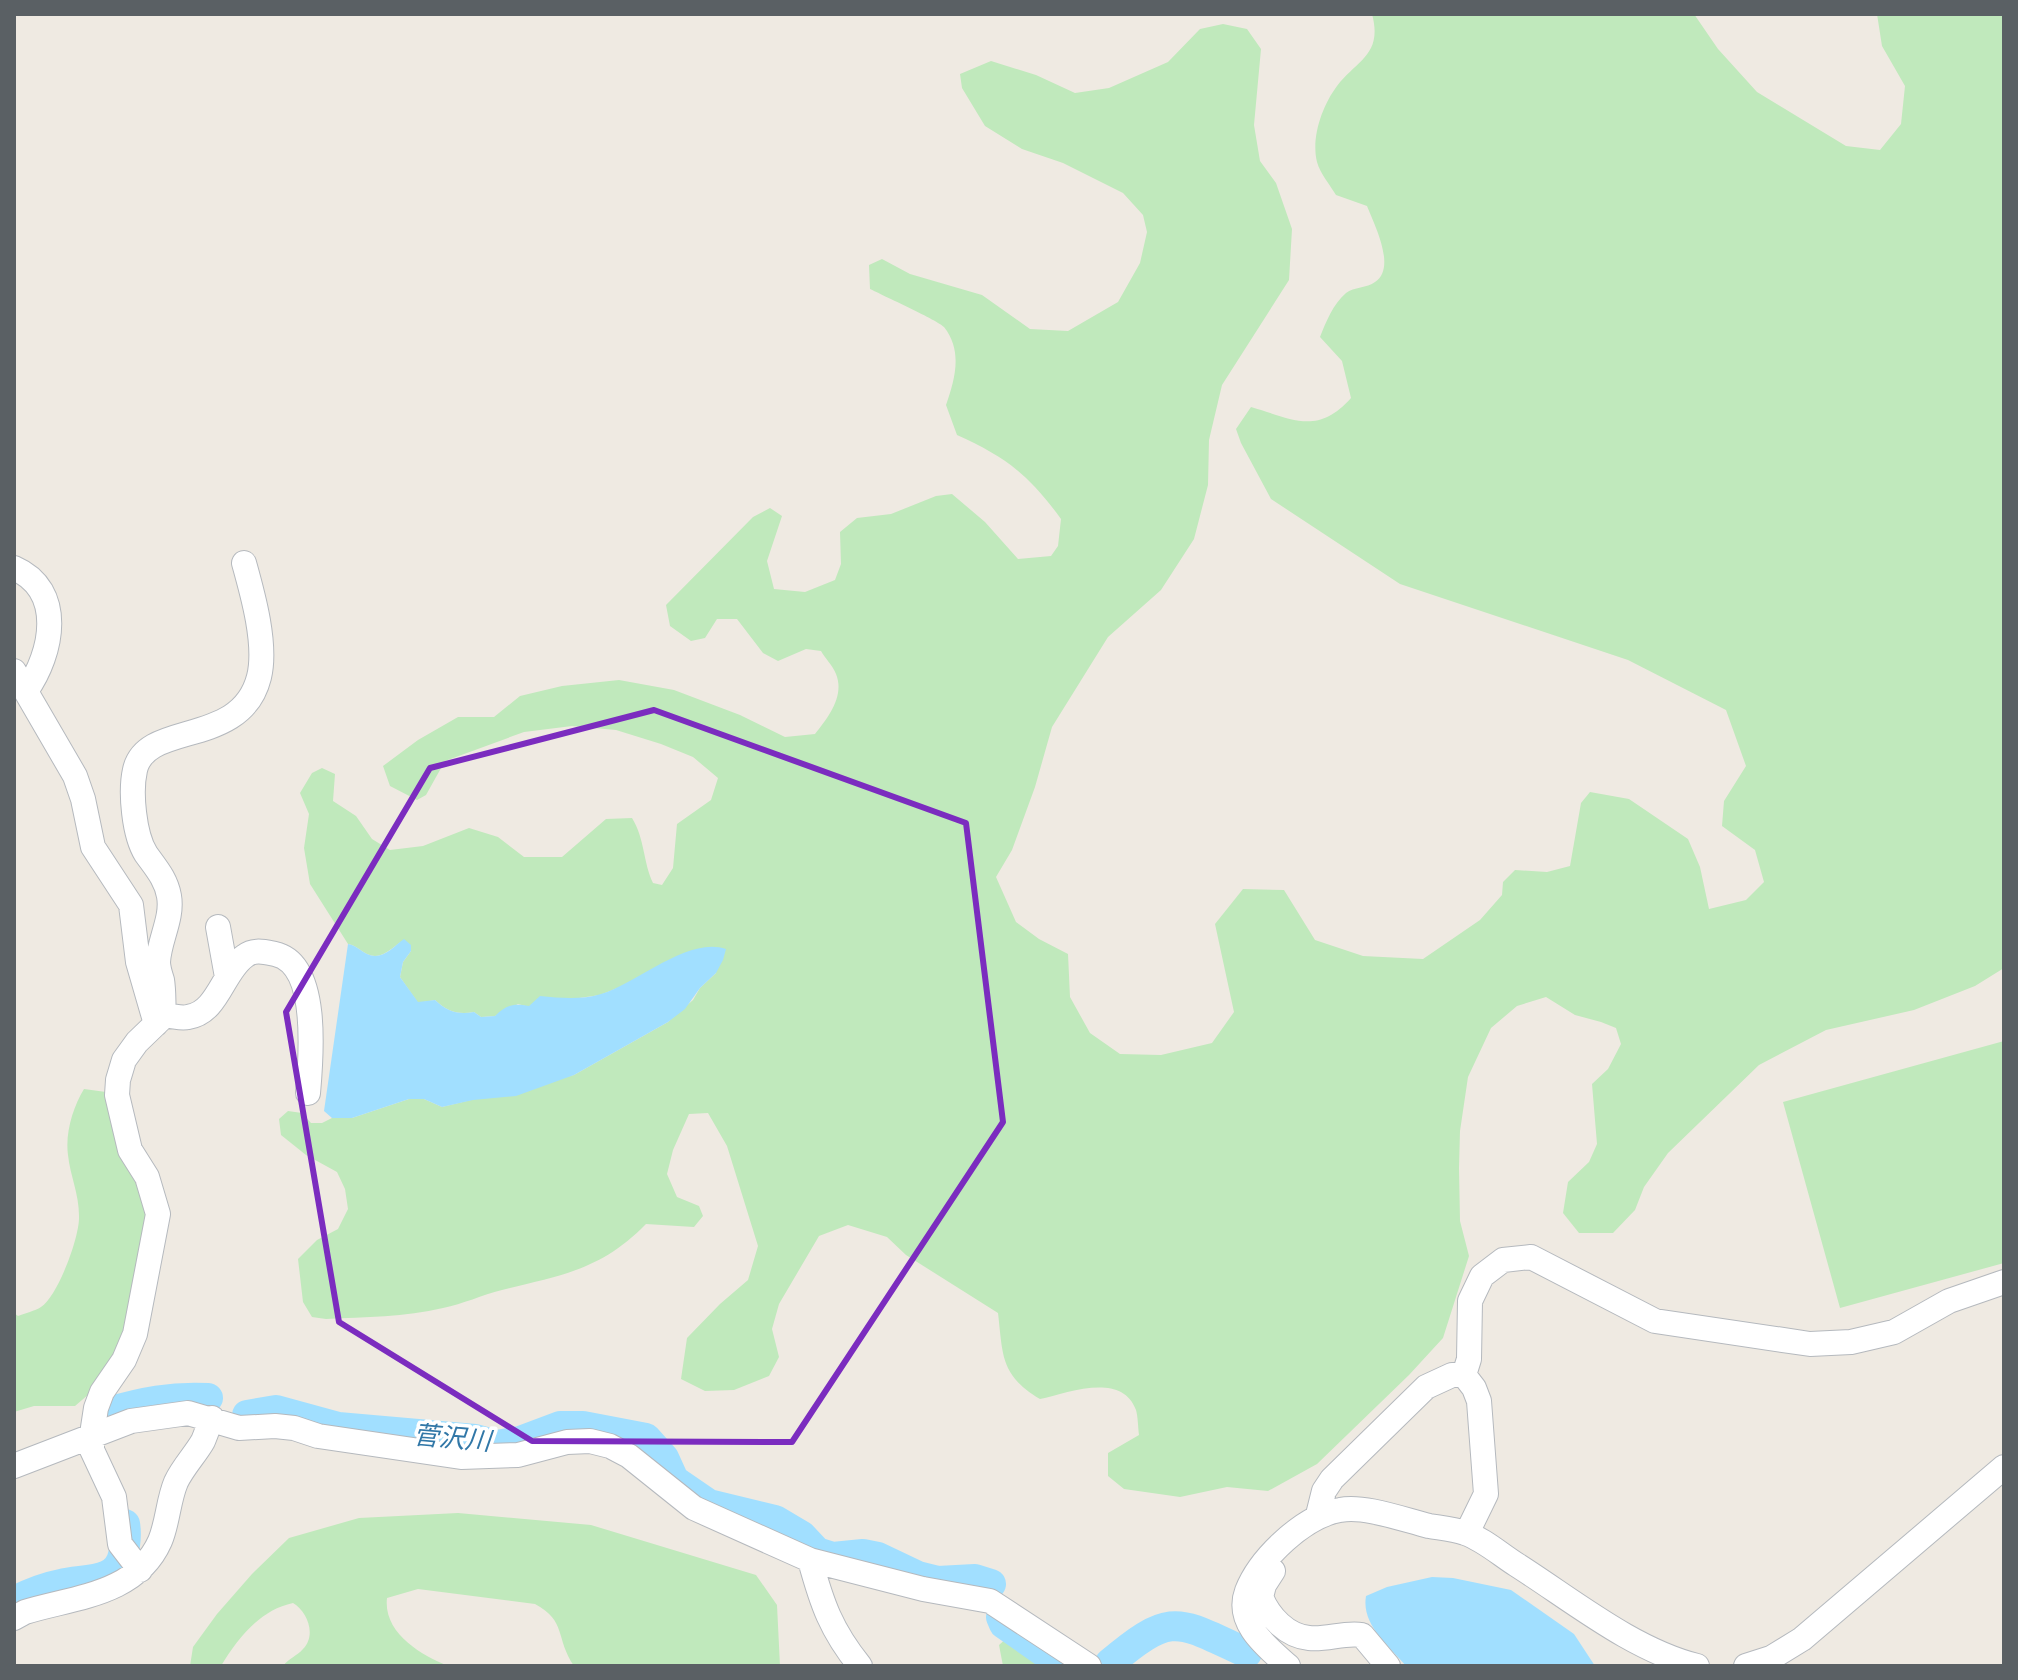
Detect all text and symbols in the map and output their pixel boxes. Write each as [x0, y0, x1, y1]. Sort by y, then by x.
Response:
water label: 菅沢川 [412, 1418, 495, 1458]

